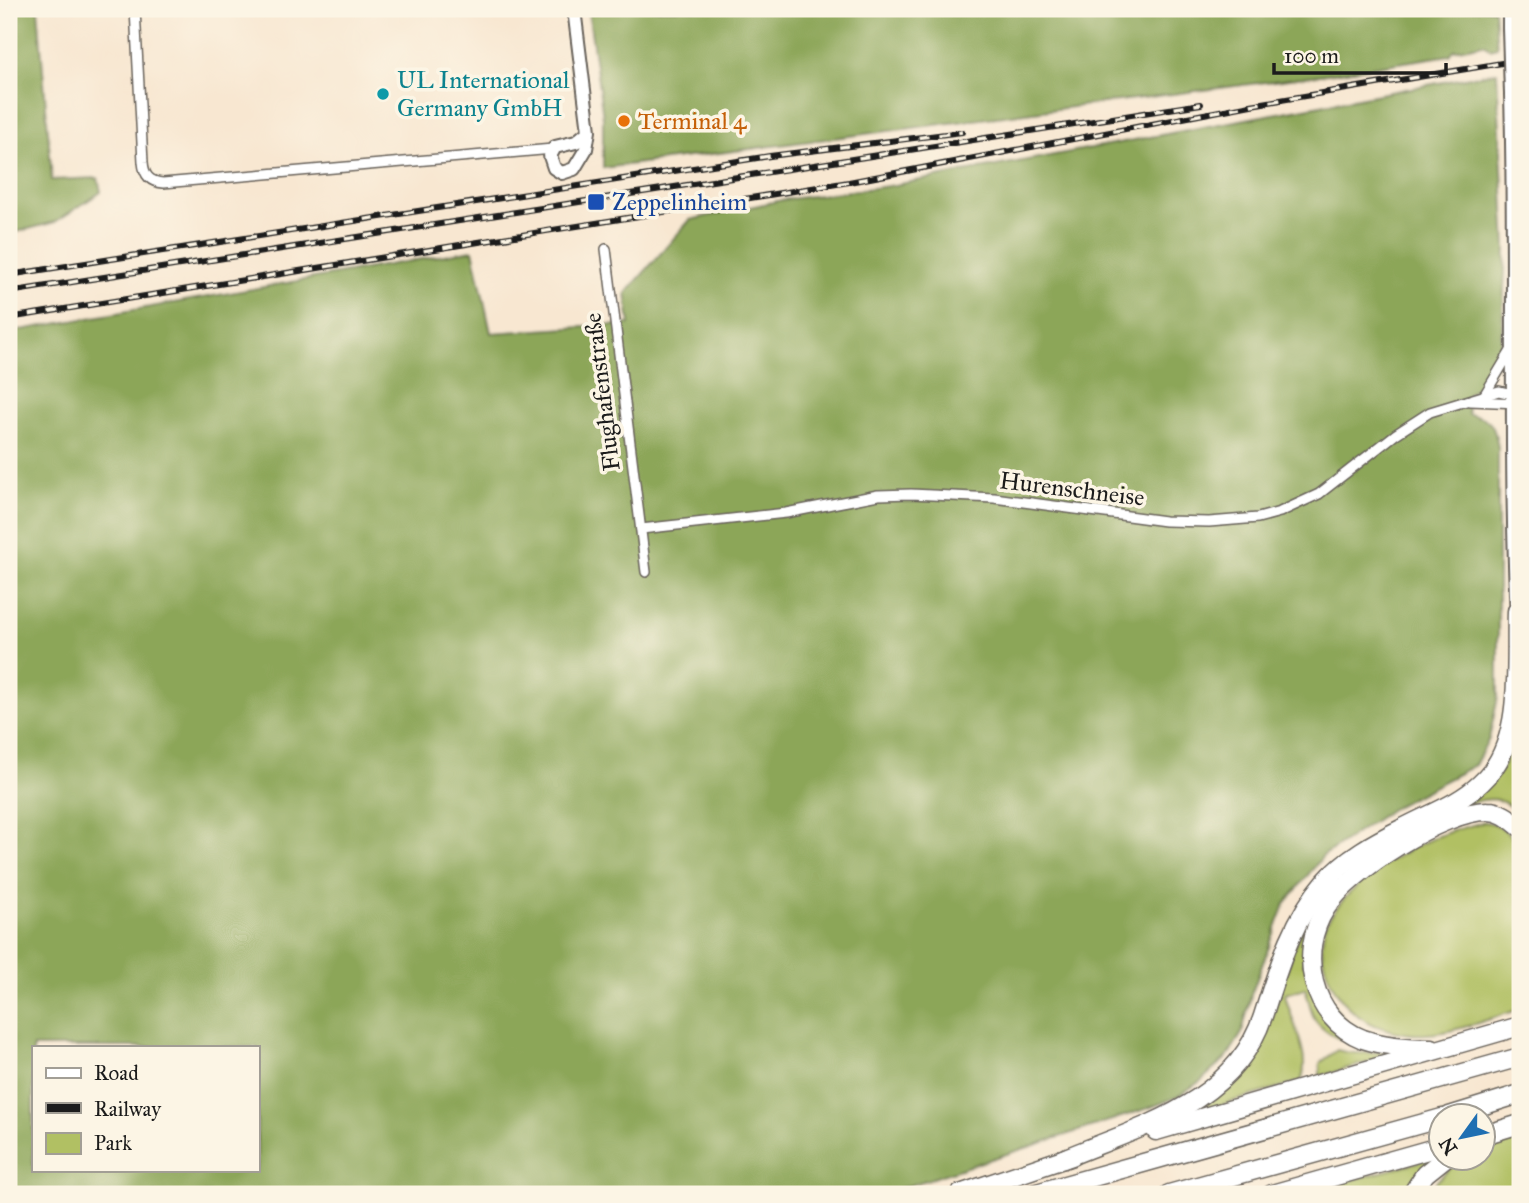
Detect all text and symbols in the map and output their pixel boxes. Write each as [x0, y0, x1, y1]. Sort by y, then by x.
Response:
scale bar [1274, 32, 1445, 76]
text: 100 m [1284, 43, 1339, 69]
place label: UL International Germany GmbH [397, 65, 570, 123]
marker: UL International Germany GmbH [375, 86, 391, 102]
place label: Terminal 4 [638, 106, 747, 136]
marker: Terminal 4 [616, 113, 632, 129]
place label: Zeppelinheim [612, 187, 747, 217]
marker: Zeppelinheim [586, 192, 606, 212]
street label: Flughafenstraße [577, 311, 627, 473]
street label: Hurenschneise [998, 465, 1146, 513]
legend [32, 1046, 259, 1172]
text: Road [94, 1060, 139, 1086]
text: Railway [94, 1096, 162, 1122]
north arrow [1428, 1102, 1498, 1172]
text: Park [94, 1130, 132, 1156]
text: N [1434, 1133, 1462, 1159]

